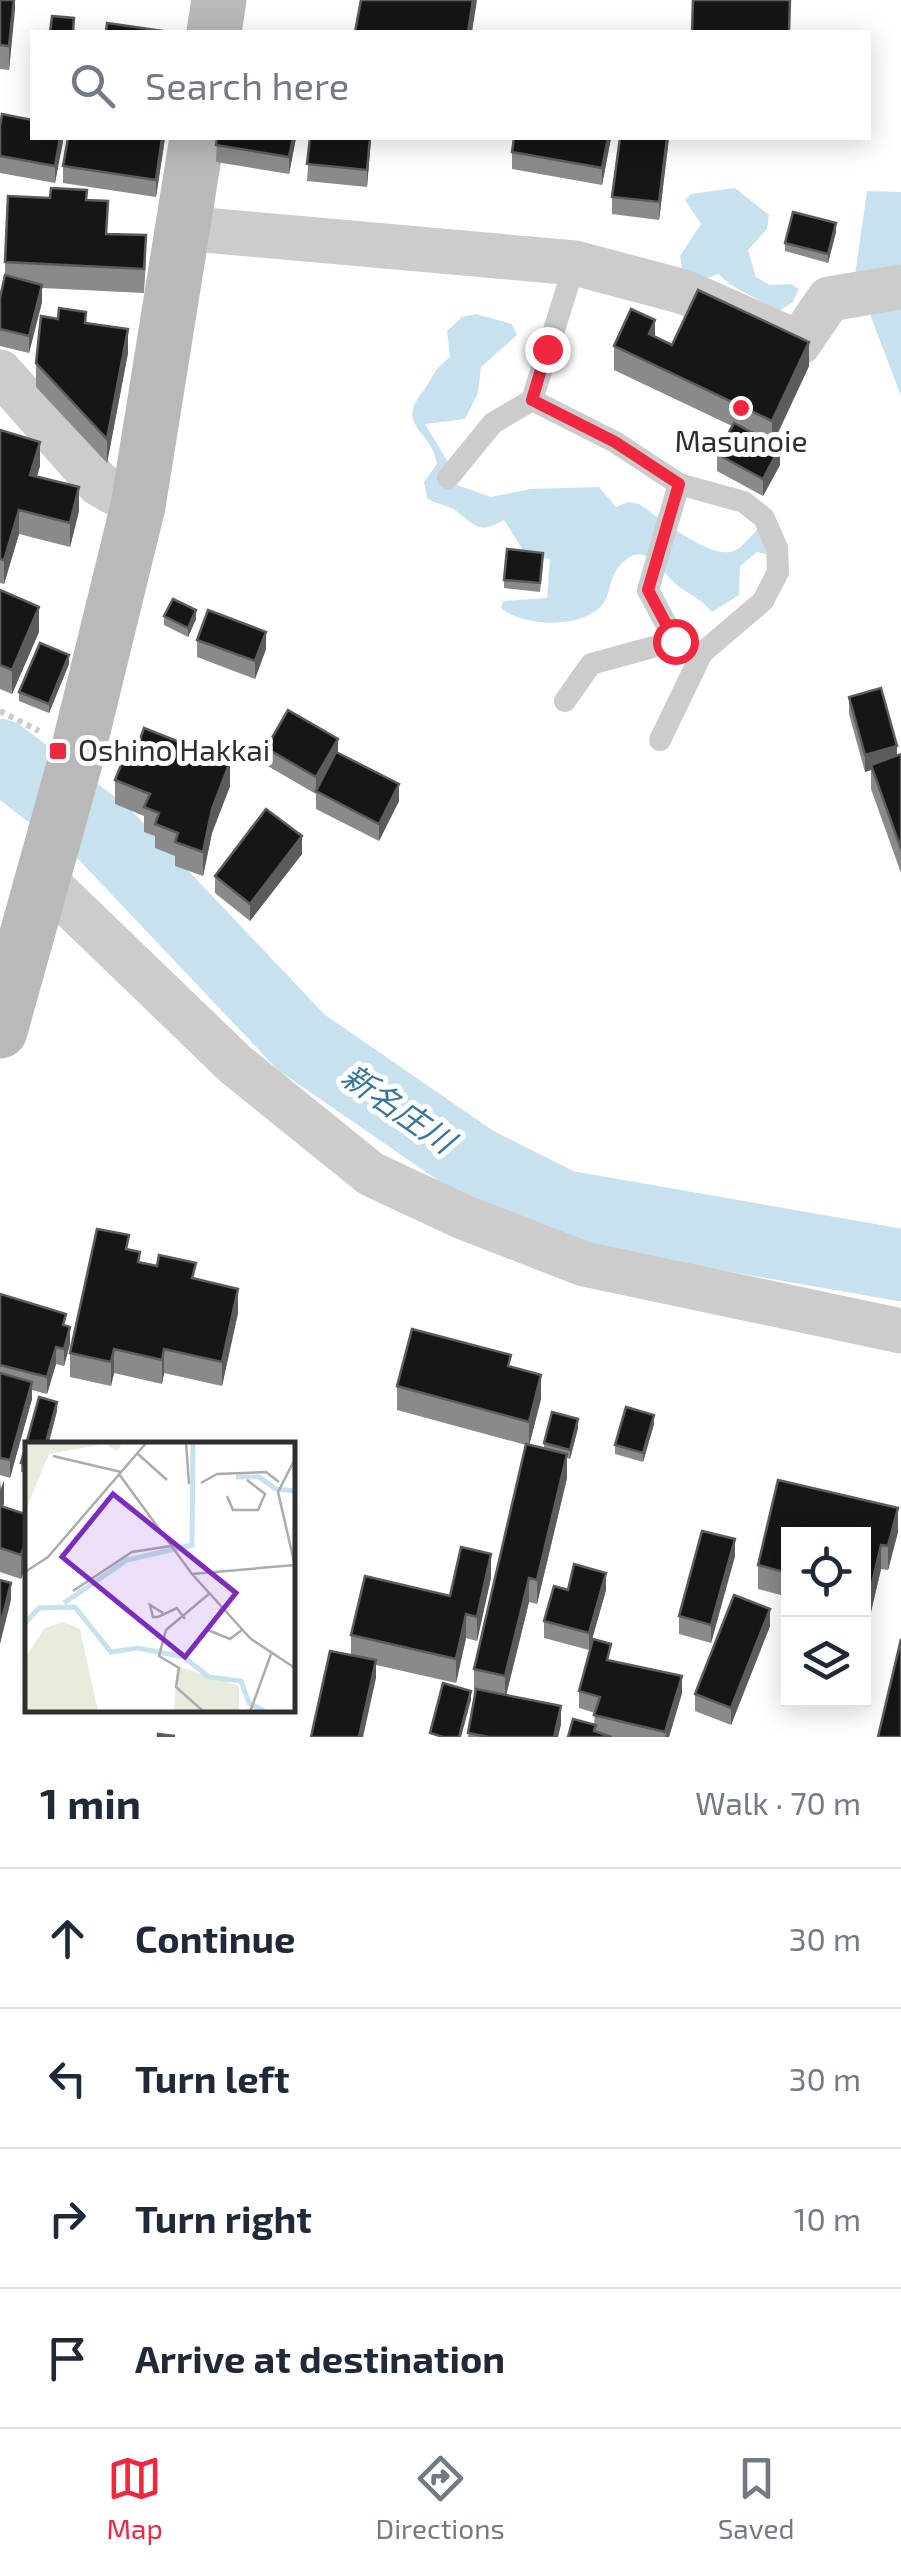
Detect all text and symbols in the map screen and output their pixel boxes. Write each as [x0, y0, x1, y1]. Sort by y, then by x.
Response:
search box [30, 30, 871, 140]
icon: search [65, 58, 120, 113]
text: Search here [145, 62, 349, 108]
route end [525, 327, 571, 373]
marker: Masunoie [730, 397, 752, 419]
place label: Masunoie [674, 422, 808, 458]
route start [653, 619, 699, 665]
place label: Oshino Hakkai [78, 731, 270, 767]
marker: Oshino Hakkai [47, 740, 69, 762]
water label: 新名庄川 [336, 1055, 465, 1161]
inset map [25, 1442, 295, 1712]
map controls [781, 1527, 871, 1707]
button: locate [781, 1527, 871, 1617]
button: layers [781, 1617, 871, 1707]
text: 1 min [40, 1777, 141, 1827]
text: Walk · 70 m [695, 1783, 861, 1821]
icon: ahead [40, 1911, 95, 1966]
text: Continue [135, 1915, 295, 1961]
text: 30 m [789, 1919, 861, 1957]
icon: left [40, 2051, 95, 2106]
text: Turn left [135, 2055, 290, 2101]
text: 30 m [789, 2059, 861, 2097]
icon: right [40, 2191, 95, 2246]
text: Turn right [135, 2195, 312, 2241]
text: 10 m [794, 2199, 861, 2237]
icon: arrive [40, 2331, 95, 2386]
text: Arrive at destination [135, 2335, 505, 2381]
tab: Map [106, 2451, 163, 2545]
tab: Directions [376, 2451, 505, 2545]
tab: Saved [718, 2451, 795, 2545]

